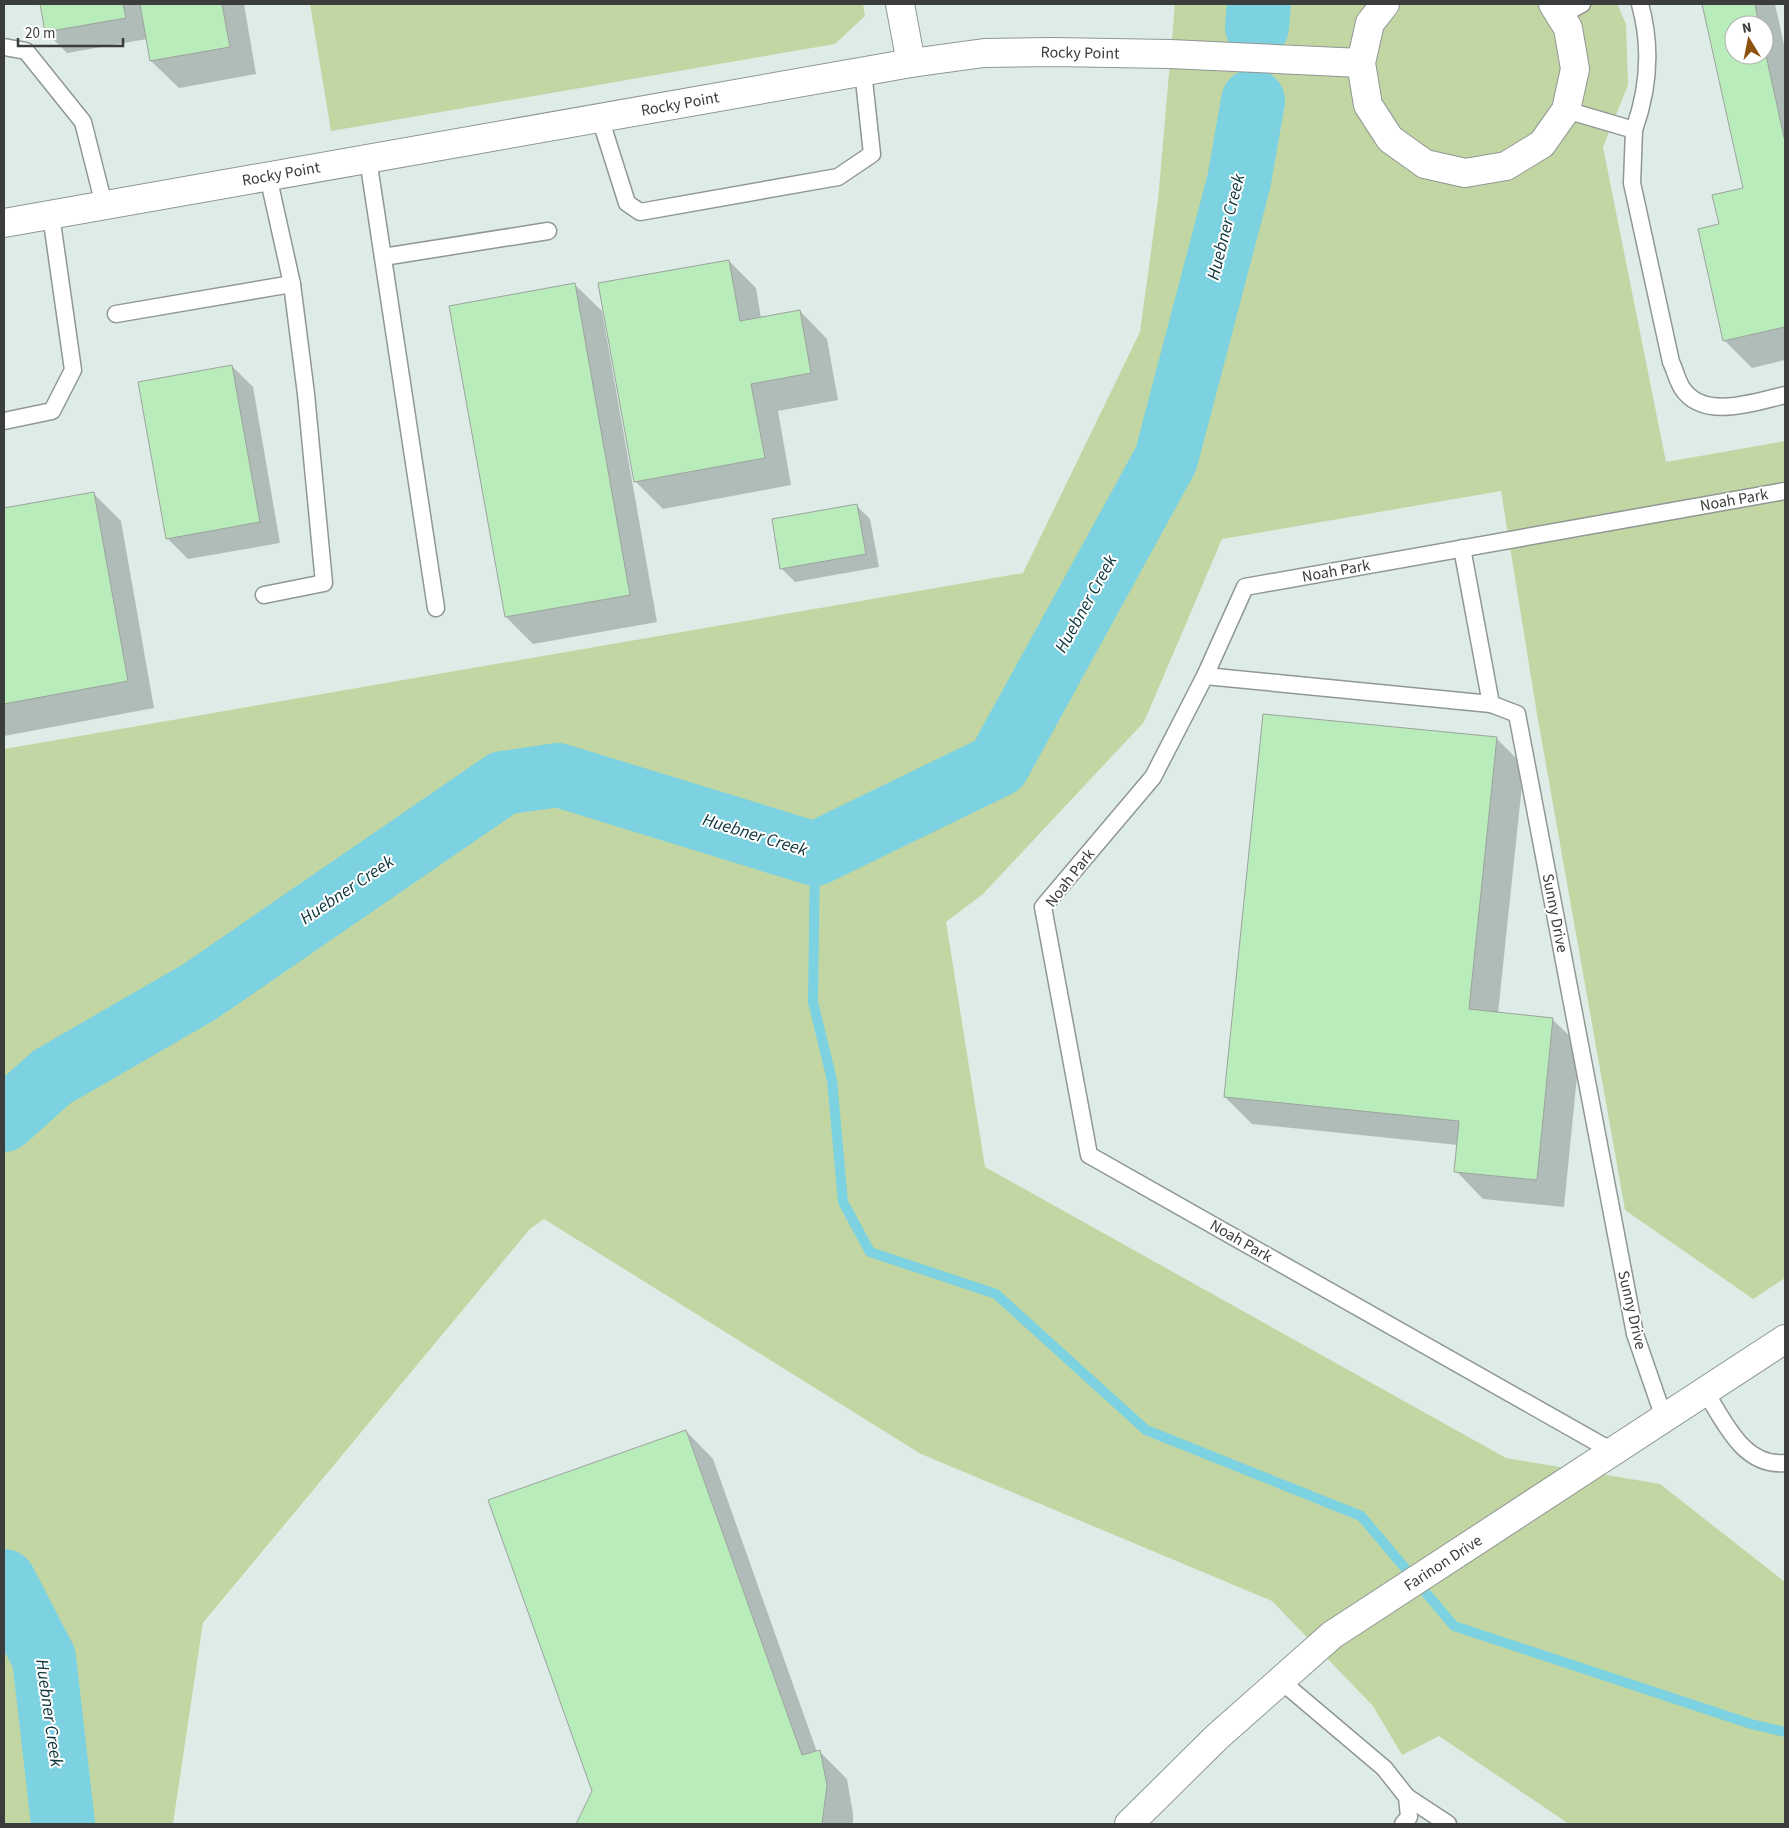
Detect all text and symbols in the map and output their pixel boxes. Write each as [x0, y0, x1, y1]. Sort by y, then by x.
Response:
scale bar [18, 15, 122, 47]
north arrow [1724, 15, 1774, 65]
text: N [1741, 18, 1753, 39]
text: 20 m [25, 23, 55, 44]
street label: Rocky Point [1040, 41, 1120, 65]
street label: Rocky Point [639, 86, 721, 122]
street label: Rocky Point [240, 156, 322, 192]
water label: Huebner Creek [1201, 171, 1251, 283]
street label: Noah Park [1698, 483, 1770, 517]
water label: Huebner Creek [1049, 550, 1123, 657]
street label: Noah Park [1300, 554, 1372, 588]
water label: Huebner Creek [699, 807, 811, 863]
street label: Noah Park [1040, 844, 1100, 912]
water label: Huebner Creek [295, 849, 399, 931]
street label: Sunny Drive [1537, 872, 1573, 954]
street label: Noah Park [1206, 1214, 1276, 1268]
street label: Sunny Drive [1612, 1268, 1652, 1352]
street label: Farinon Drive [1400, 1530, 1486, 1596]
water label: Huebner Creek [29, 1658, 69, 1769]

